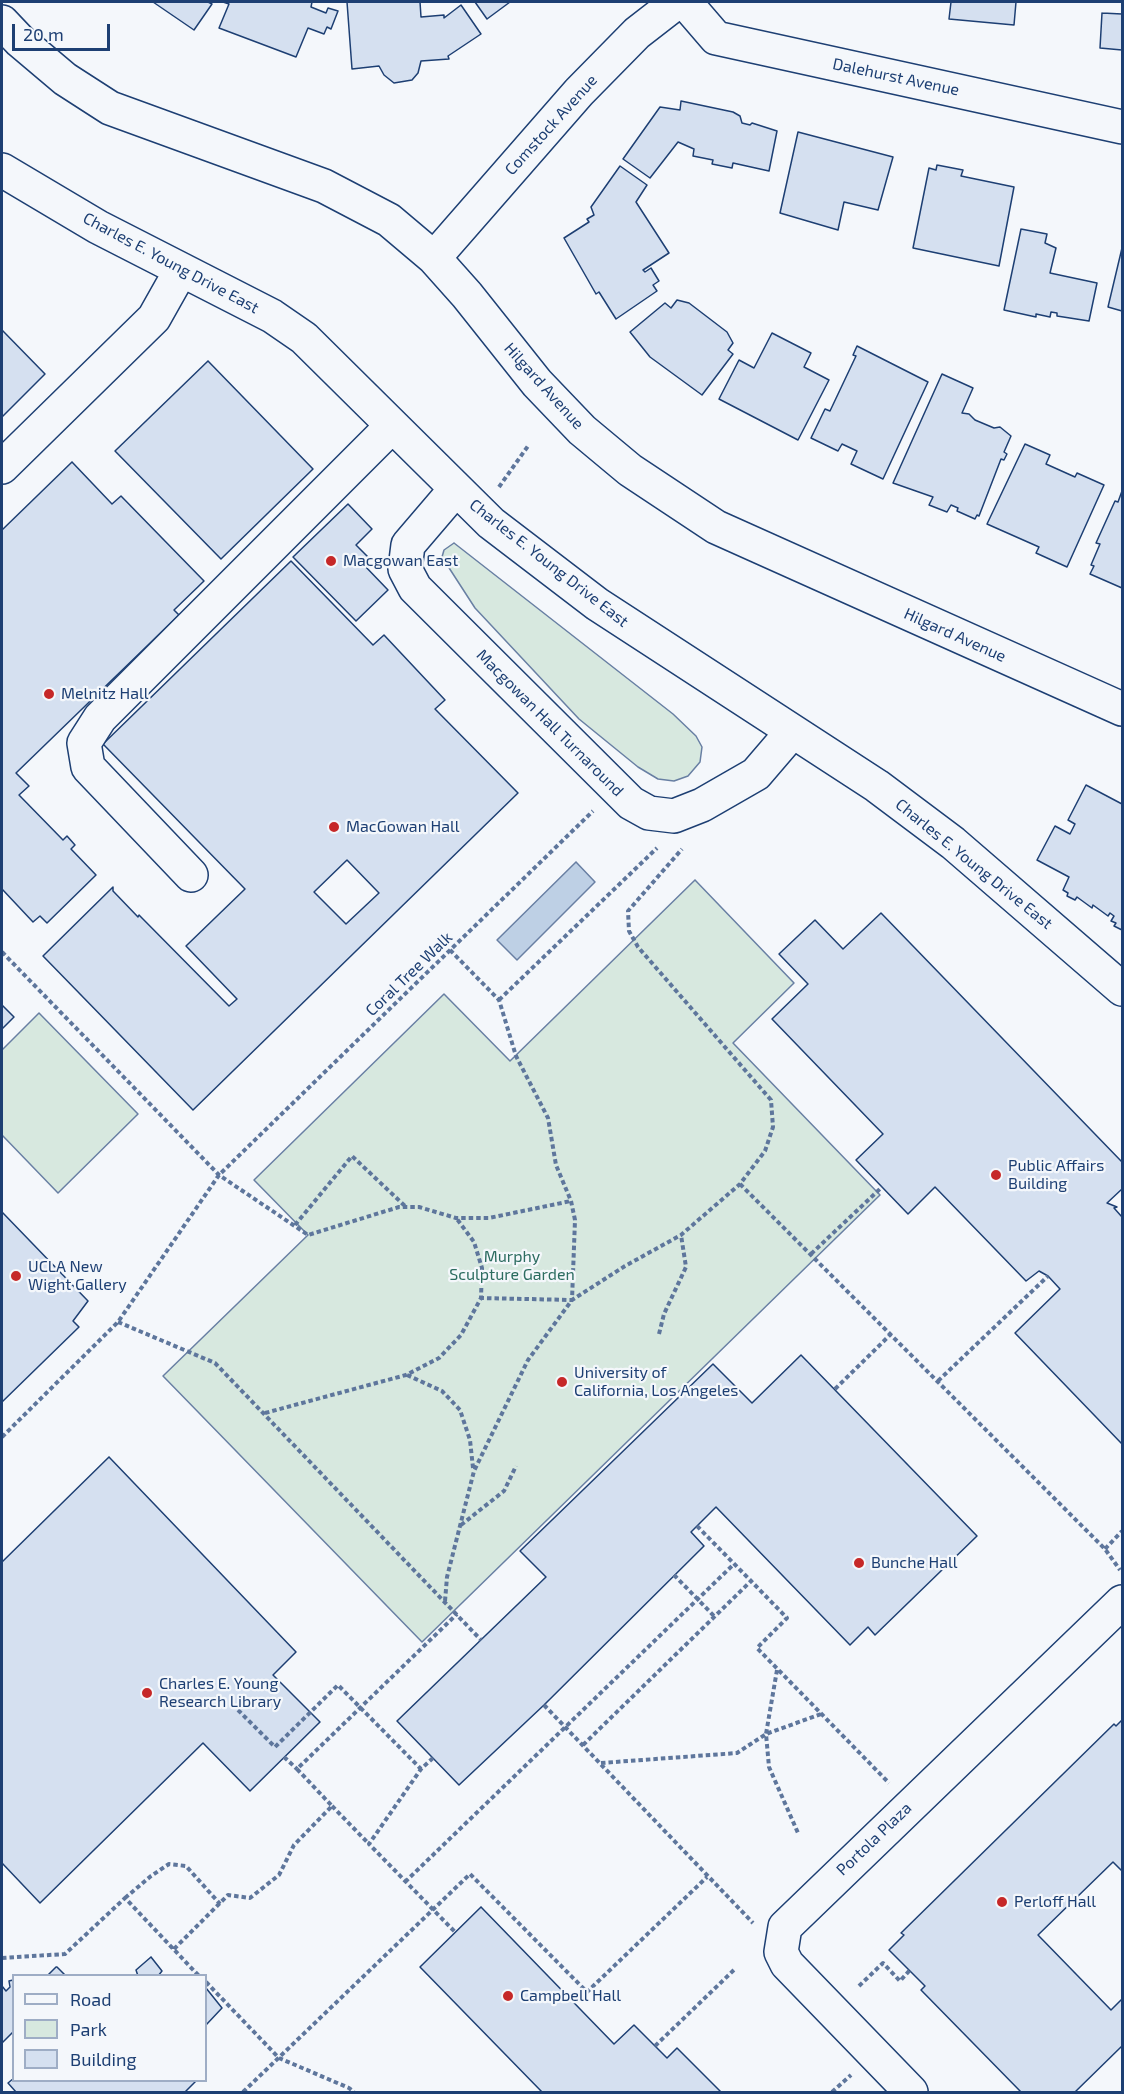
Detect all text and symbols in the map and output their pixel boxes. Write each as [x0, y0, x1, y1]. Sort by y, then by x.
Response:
scale bar [15, 12, 112, 50]
text: 20 m [23, 23, 64, 45]
street label: Dalehurst Avenue [831, 54, 961, 100]
street label: Comstock Avenue [501, 71, 601, 179]
street label: Charles E. Young Drive East [80, 208, 262, 318]
street label: Hilgard Avenue [500, 339, 588, 433]
street label: Charles E. Young Drive East [466, 495, 632, 631]
place label: Macgowan East [343, 551, 458, 571]
marker: Macgowan East [324, 554, 338, 568]
street label: Hilgard Avenue [901, 604, 1009, 666]
street label: Macgowan Hall Turnaround [472, 645, 628, 801]
place label: Melnitz Hall [61, 684, 148, 704]
marker: Melnitz Hall [42, 687, 56, 701]
street label: Charles E. Young Drive East [892, 795, 1056, 933]
place label: MacGowan Hall [346, 817, 459, 837]
marker: MacGowan Hall [327, 820, 341, 834]
street label: Coral Tree Walk [362, 928, 456, 1020]
place label: Public Affairs Building [1008, 1156, 1104, 1194]
marker: Public Affairs Building [989, 1168, 1003, 1182]
park label: Murphy Sculpture Garden [449, 1247, 575, 1285]
place label: UCLA New Wight Gallery [28, 1257, 127, 1295]
marker: UCLA New Wight Gallery [9, 1269, 23, 1283]
place label: University of California, Los Angeles [574, 1363, 738, 1401]
marker: University of California, Los Angeles [555, 1375, 569, 1389]
place label: Bunche Hall [871, 1553, 958, 1573]
marker: Bunche Hall [852, 1556, 866, 1570]
place label: Charles E. Young Research Library [159, 1674, 281, 1712]
marker: Charles E. Young Research Library [140, 1686, 154, 1700]
street label: Portola Plaza [832, 1798, 916, 1880]
place label: Perloff Hall [1014, 1892, 1096, 1912]
marker: Perloff Hall [995, 1895, 1009, 1909]
legend [12, 1974, 207, 2082]
place label: Campbell Hall [520, 1986, 621, 2006]
text: Road [70, 1988, 111, 2010]
marker: Campbell Hall [501, 1989, 515, 2003]
text: Park [70, 2018, 107, 2040]
text: Building [70, 2048, 137, 2070]

